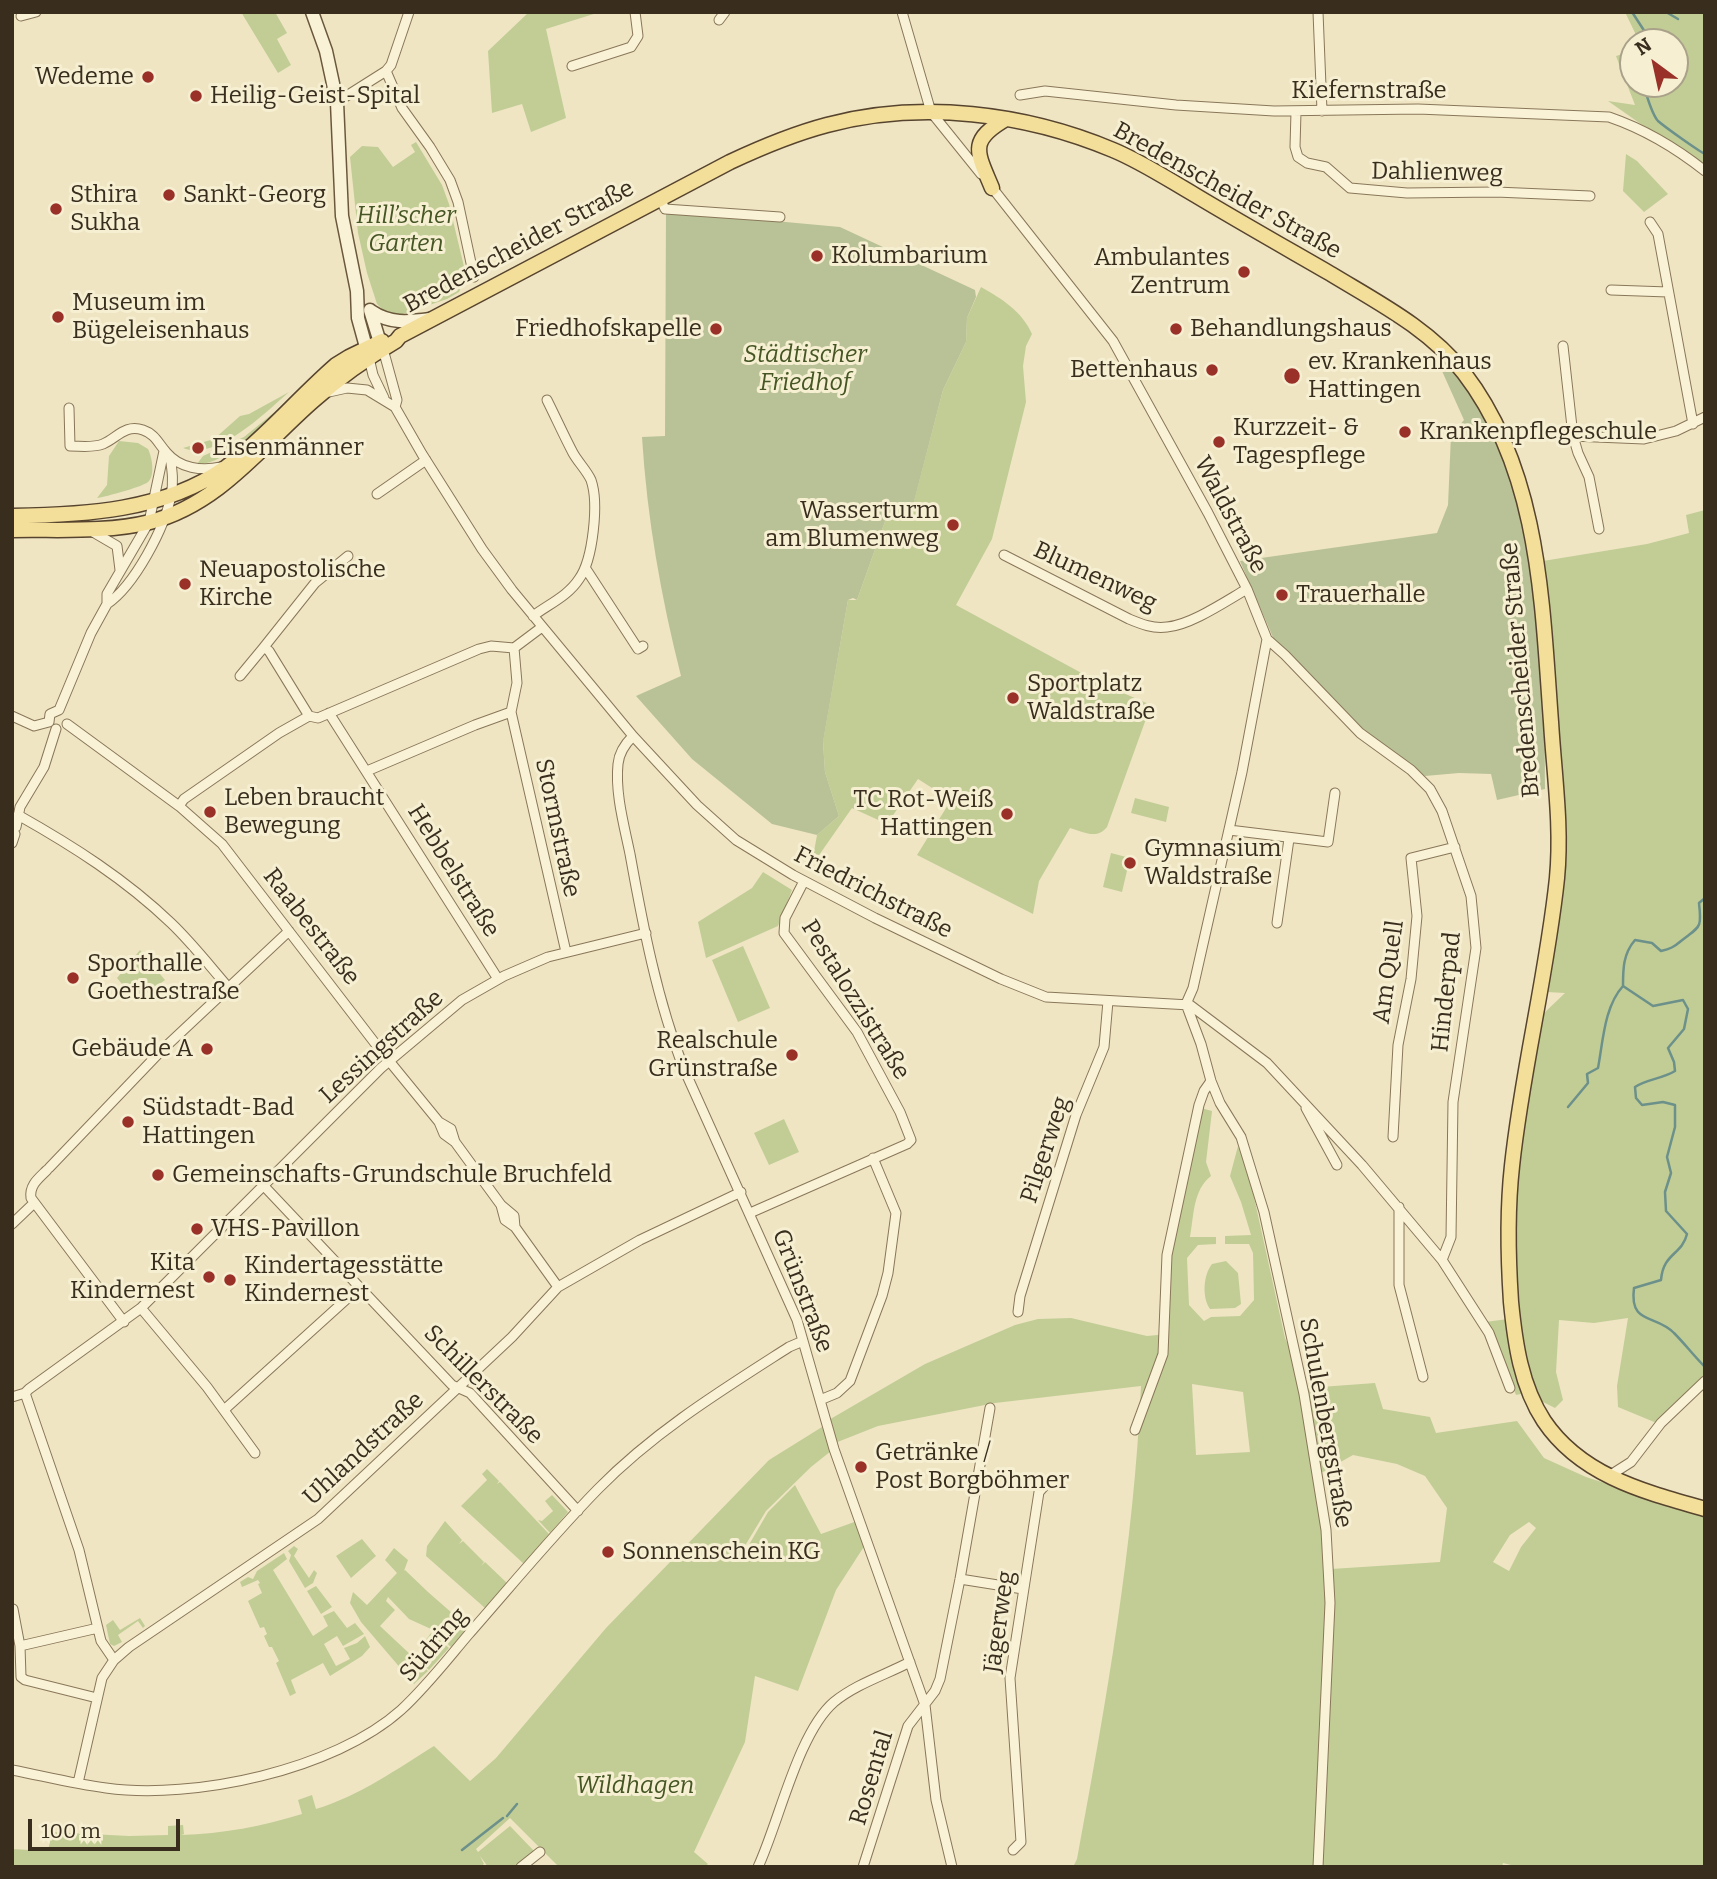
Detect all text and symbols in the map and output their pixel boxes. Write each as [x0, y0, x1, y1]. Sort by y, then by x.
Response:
north arrow [1619, 28, 1689, 98]
text: N [1631, 33, 1656, 60]
place label: Wedeme [35, 63, 134, 91]
marker: Wedeme [140, 69, 156, 85]
street label: Kiefernstraße [1291, 77, 1447, 105]
place label: Heilig-Geist-Spital [210, 82, 420, 110]
marker: Heilig-Geist-Spital [188, 88, 204, 104]
street label: Bredenscheider Straße [1108, 116, 1346, 266]
street label: Dahlienweg [1371, 157, 1503, 189]
street label: Bredenscheider Straße [399, 174, 639, 320]
place label: Sthira Sukha [70, 181, 140, 237]
place label: Sankt-Georg [183, 181, 326, 209]
marker: Sankt-Georg [161, 187, 177, 203]
marker: Sthira Sukha [48, 201, 64, 217]
park label: Hill’scher Garten [356, 202, 456, 258]
place label: Kolumbarium [831, 242, 988, 270]
place label: Ambulantes Zentrum [1094, 244, 1230, 300]
marker: Kolumbarium [809, 248, 825, 264]
marker: Ambulantes Zentrum [1236, 264, 1252, 280]
place label: Museum im Bügeleisenhaus [72, 289, 250, 345]
marker: Museum im Bügeleisenhaus [50, 309, 66, 325]
place label: Friedhofskapelle [515, 315, 702, 343]
place label: Behandlungshaus [1190, 315, 1392, 343]
marker: Friedhofskapelle [708, 321, 724, 337]
marker: Behandlungshaus [1168, 321, 1184, 337]
park label: Städtischer Friedhof [743, 341, 867, 397]
place label: ev. Krankenhaus Hattingen [1308, 348, 1492, 404]
place label: Bettenhaus [1070, 356, 1198, 384]
marker: Bettenhaus [1204, 362, 1220, 378]
marker: ev. Krankenhaus Hattingen [1282, 366, 1302, 386]
place label: Kurzzeit- & Tagespflege [1233, 414, 1366, 470]
place label: Krankenpflegeschule [1419, 418, 1657, 446]
marker: Krankenpflegeschule [1397, 424, 1413, 440]
place label: Eisenmänner [212, 434, 364, 462]
marker: Kurzzeit- & Tagespflege [1211, 434, 1227, 450]
marker: Eisenmänner [190, 440, 206, 456]
street label: Waldstraße [1187, 452, 1273, 578]
place label: Wasserturm am Blumenweg [765, 497, 939, 553]
marker: Wasserturm am Blumenweg [945, 517, 961, 533]
street label: Blumenweg [1029, 536, 1161, 618]
street label: Bredenscheider Straße [1495, 541, 1547, 799]
place label: Neuapostolische Kirche [199, 556, 386, 612]
marker: Neuapostolische Kirche [177, 576, 193, 592]
place label: Trauerhalle [1296, 581, 1426, 609]
marker: Trauerhalle [1274, 587, 1290, 603]
place label: Sportplatz Waldstraße [1027, 670, 1155, 726]
marker: Sportplatz Waldstraße [1005, 690, 1021, 706]
street label: Stormstraße [528, 756, 586, 900]
place label: Leben braucht Bewegung [224, 784, 384, 840]
place label: TC Rot-Weiß Hattingen [853, 786, 993, 842]
street label: Hebbelstraße [401, 799, 505, 943]
marker: Leben braucht Bewegung [202, 804, 218, 820]
marker: TC Rot-Weiß Hattingen [999, 806, 1015, 822]
place label: Gymnasium Waldstraße [1144, 835, 1281, 891]
street label: Friedrichstraße [789, 841, 957, 945]
marker: Gymnasium Waldstraße [1122, 855, 1138, 871]
street label: Raabestraße [256, 863, 366, 991]
street label: Pestalozzistraße [794, 915, 916, 1085]
street label: Am Quell [1368, 919, 1410, 1025]
street label: Hinderpad [1426, 930, 1468, 1054]
place label: Sporthalle Goethestraße [87, 950, 240, 1006]
marker: Sporthalle Goethestraße [65, 970, 81, 986]
street label: Lessingstraße [314, 984, 450, 1110]
place label: Realschule Grünstraße [648, 1027, 778, 1083]
place label: Gebäude A [71, 1035, 193, 1063]
marker: Gebäude A [199, 1041, 215, 1057]
marker: Realschule Grünstraße [784, 1047, 800, 1063]
street label: Pilgerweg [1015, 1093, 1077, 1207]
place label: Südstadt-Bad Hattingen [142, 1094, 294, 1150]
marker: Südstadt-Bad Hattingen [120, 1114, 136, 1130]
place label: Gemeinschafts-Grundschule Bruchfeld [172, 1161, 612, 1189]
marker: Gemeinschafts-Grundschule Bruchfeld [150, 1167, 166, 1183]
place label: VHS-Pavillon [211, 1215, 360, 1243]
marker: VHS-Pavillon [189, 1221, 205, 1237]
street label: Grünstraße [765, 1225, 839, 1357]
place label: Kita Kindernest [70, 1249, 195, 1305]
place label: Kindertagesstätte Kindernest [244, 1252, 443, 1308]
marker: Kita Kindernest [201, 1269, 217, 1285]
marker: Kindertagesstätte Kindernest [222, 1272, 238, 1288]
street label: Schulenbergstraße [1292, 1316, 1358, 1530]
street label: Schillerstraße [417, 1319, 549, 1451]
street label: Uhlandstraße [298, 1386, 430, 1512]
place label: Getränke / Post Borgböhmer [875, 1439, 1069, 1495]
marker: Getränke / Post Borgböhmer [853, 1459, 869, 1475]
place label: Sonnenschein KG [622, 1538, 820, 1566]
marker: Sonnenschein KG [600, 1544, 616, 1560]
street label: Jägerweg [979, 1569, 1021, 1675]
street label: Südring [394, 1602, 474, 1688]
street label: Rosental [844, 1727, 900, 1829]
park label: Wildhagen [576, 1772, 694, 1800]
scale bar [32, 1806, 184, 1850]
text: 100 m [41, 1818, 101, 1844]

